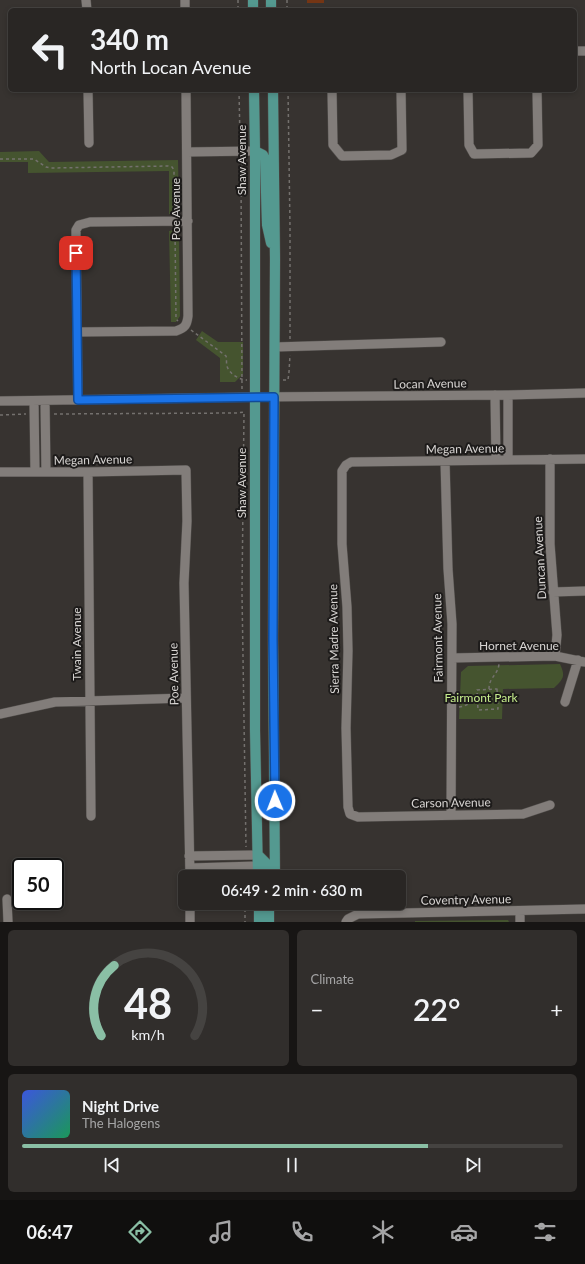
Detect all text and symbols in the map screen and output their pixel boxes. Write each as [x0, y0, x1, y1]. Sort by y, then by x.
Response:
text: 340 m [90, 22, 169, 56]
icon: left [24, 24, 76, 76]
text: North Locan Avenue [90, 56, 251, 78]
street label: Shaw Avenue [234, 125, 249, 195]
street label: Poe Avenue [168, 178, 183, 240]
pin [59, 236, 93, 270]
icon: arrive [65, 242, 87, 264]
street label: Locan Avenue [393, 375, 467, 392]
street label: Megan Avenue [426, 440, 504, 457]
street label: Shaw Avenue [234, 448, 249, 518]
street label: Megan Avenue [54, 451, 132, 468]
street label: Duncan Avenue [530, 516, 549, 600]
street label: Sierra Madre Avenue [325, 584, 342, 694]
street label: Fairmont Avenue [429, 593, 446, 683]
street label: Twain Avenue [69, 607, 84, 681]
street label: Hornet Avenue [479, 638, 559, 653]
street label: Poe Avenue [165, 643, 182, 705]
park label: Fairmont Park [444, 690, 519, 705]
position arrow [254, 780, 296, 822]
street label: Carson Avenue [411, 794, 491, 811]
speed limit sign: 50 [12, 858, 64, 910]
text: 06:49 · 2 min · 630 m [222, 881, 362, 899]
street label: Coventry Avenue [421, 891, 511, 908]
text: Climate [311, 971, 354, 987]
text: 48 [124, 978, 172, 1028]
text: 22° [413, 991, 460, 1027]
text: − [311, 996, 323, 1023]
text: + [550, 996, 563, 1023]
text: km/h [132, 1026, 165, 1043]
text: Night Drive [82, 1097, 159, 1115]
text: The Halogens [82, 1115, 160, 1131]
icon: previous [101, 1154, 123, 1176]
icon: pause [281, 1154, 303, 1176]
icon: next [462, 1154, 484, 1176]
icon: directions [126, 1218, 154, 1246]
icon: music [207, 1218, 235, 1246]
icon: phone [288, 1218, 316, 1246]
icon: climate [369, 1218, 397, 1246]
icon: car [450, 1218, 478, 1246]
icon: filters [531, 1218, 559, 1246]
text: 06:47 [26, 1221, 73, 1243]

